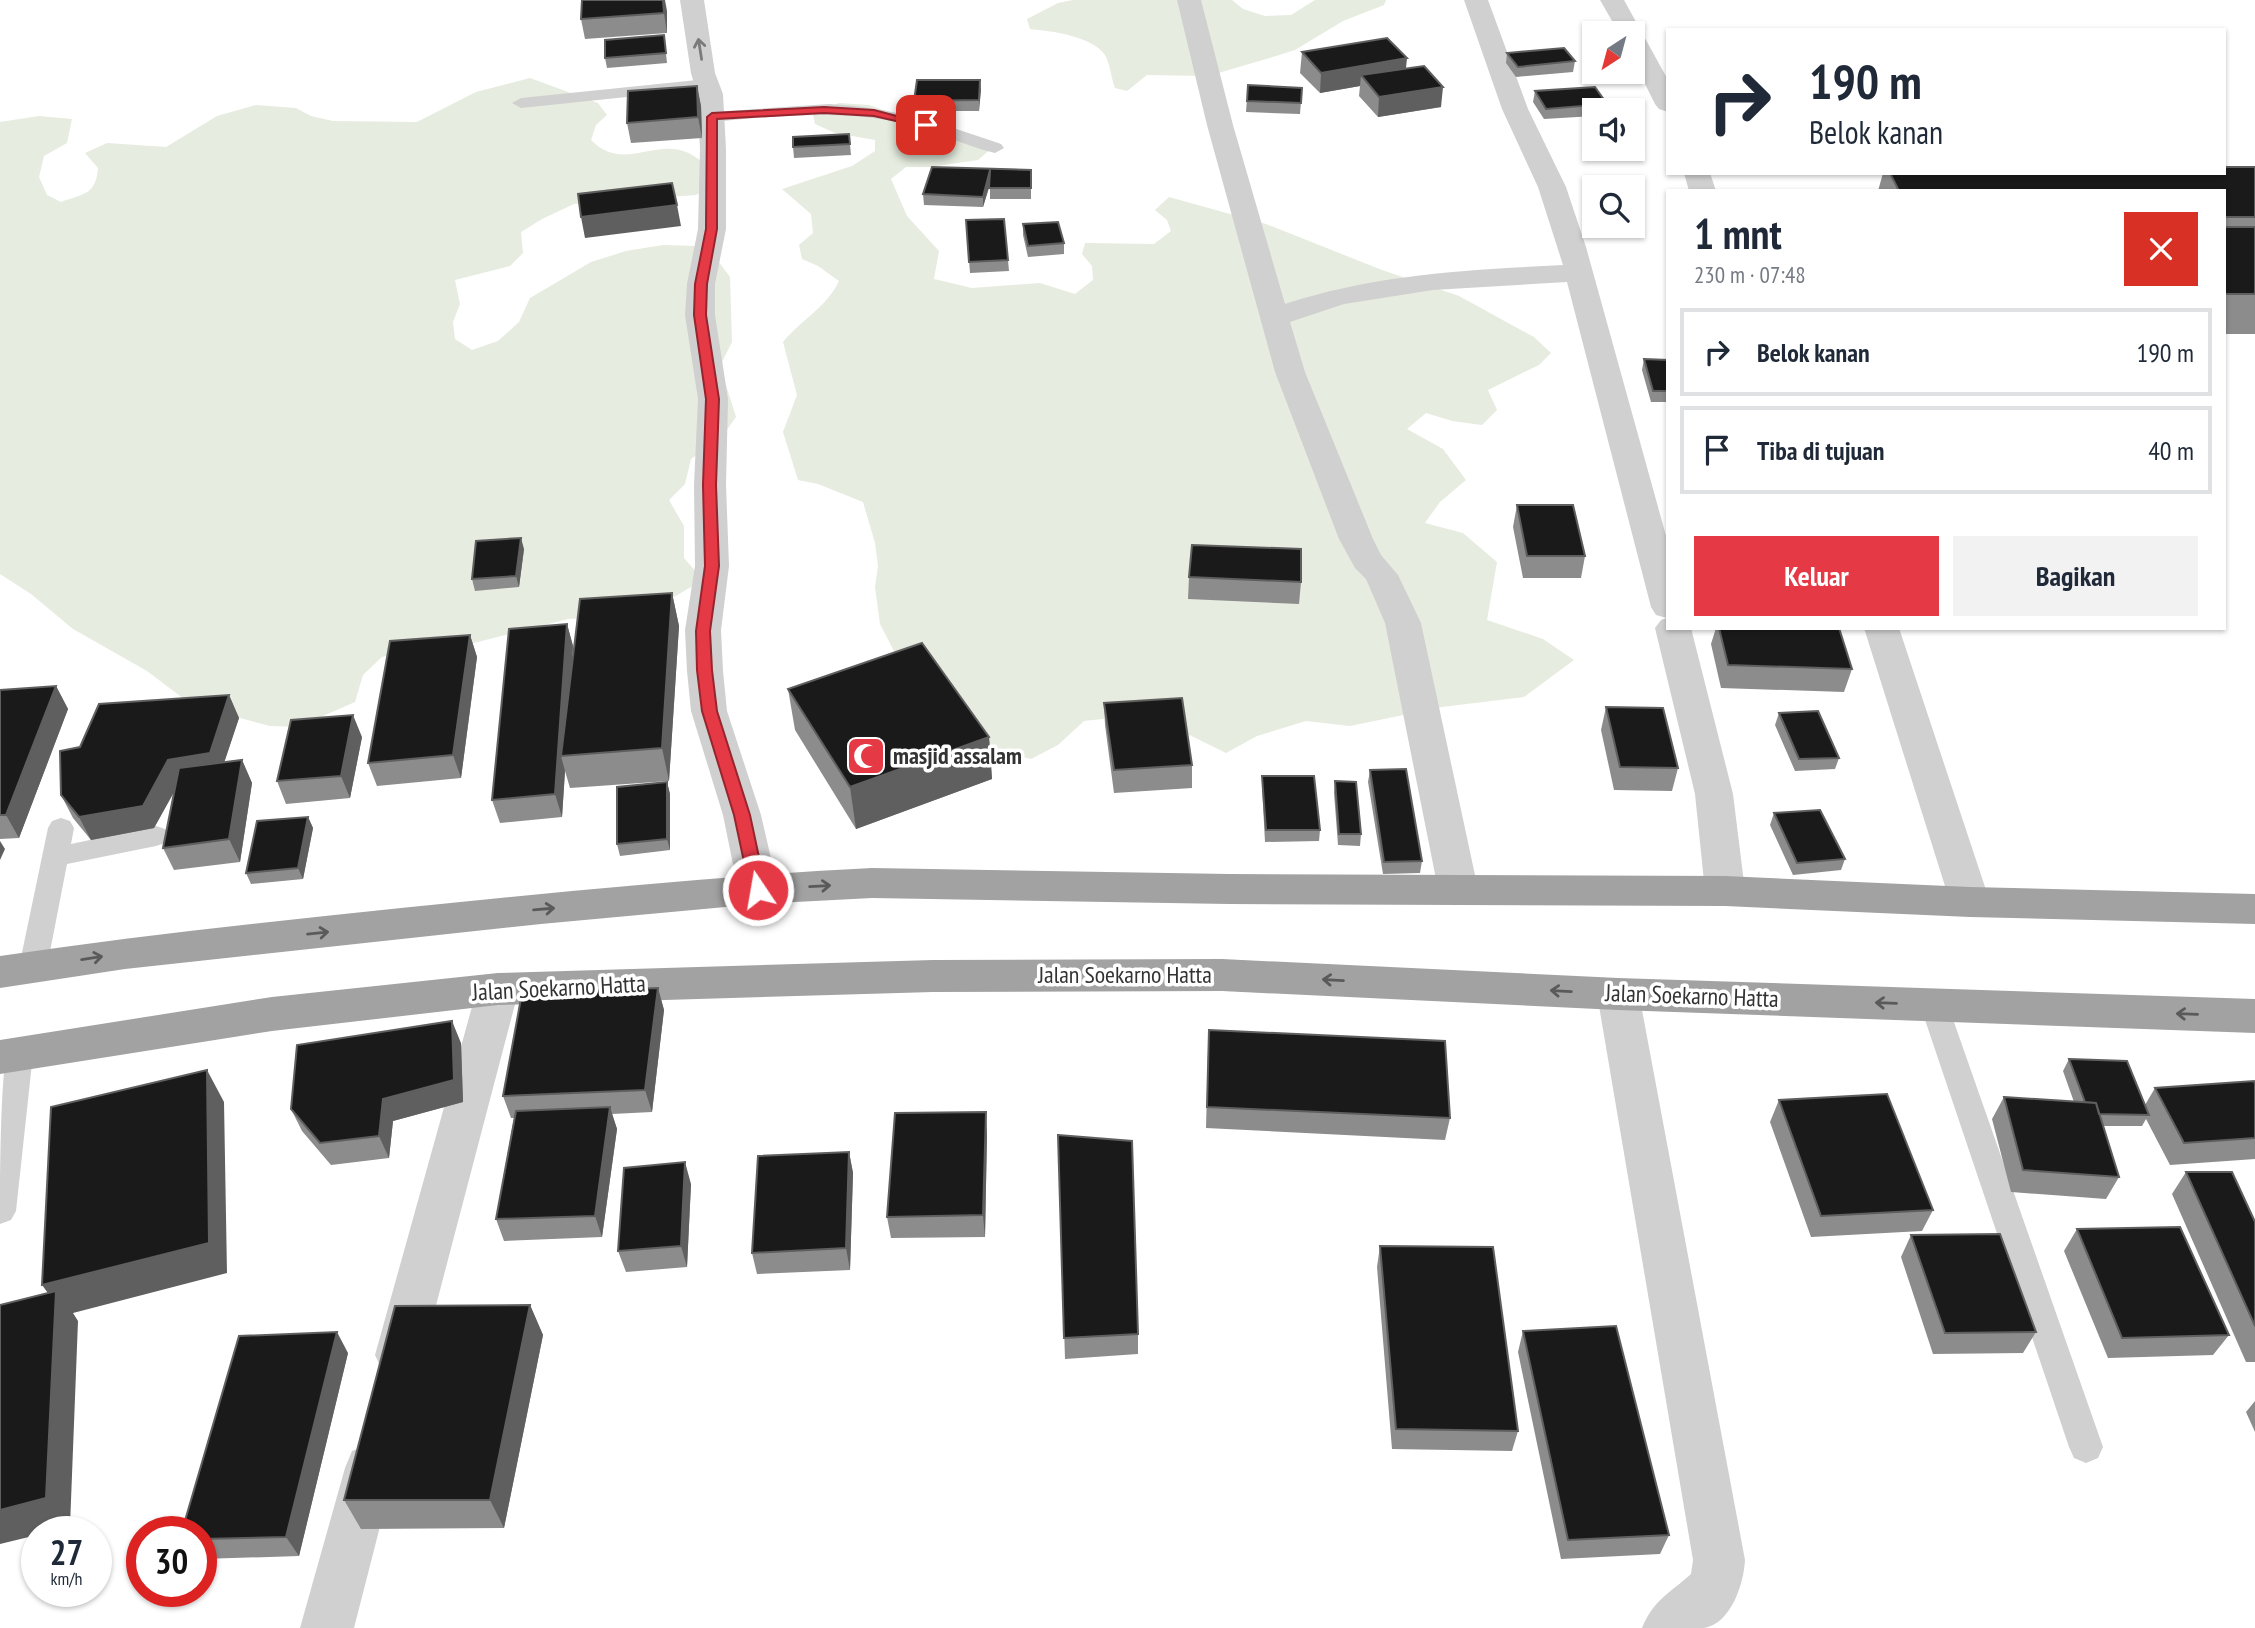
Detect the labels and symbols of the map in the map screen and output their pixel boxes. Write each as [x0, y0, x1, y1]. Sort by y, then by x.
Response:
north arrow [1582, 21, 1645, 84]
one-way arrow [693, 38, 706, 60]
pin [896, 95, 956, 155]
mosque icon: masjid assalam [845, 735, 887, 777]
place label: masjid assalam [893, 740, 1022, 771]
position arrow [721, 853, 795, 927]
one-way arrow [808, 879, 831, 892]
one-way arrow [532, 902, 555, 915]
one-way arrow [306, 926, 329, 939]
one-way arrow [80, 951, 103, 964]
street label: Jalan Soekarno Hatta [1037, 959, 1212, 990]
street label: Jalan Soekarno Hatta [471, 967, 646, 1008]
one-way arrow [1322, 974, 1345, 987]
street label: Jalan Soekarno Hatta [1604, 977, 1779, 1014]
one-way arrow [1549, 985, 1572, 998]
one-way arrow [1875, 996, 1898, 1010]
one-way arrow [2176, 1007, 2199, 1020]
speed limit sign: 30 [126, 1516, 217, 1607]

